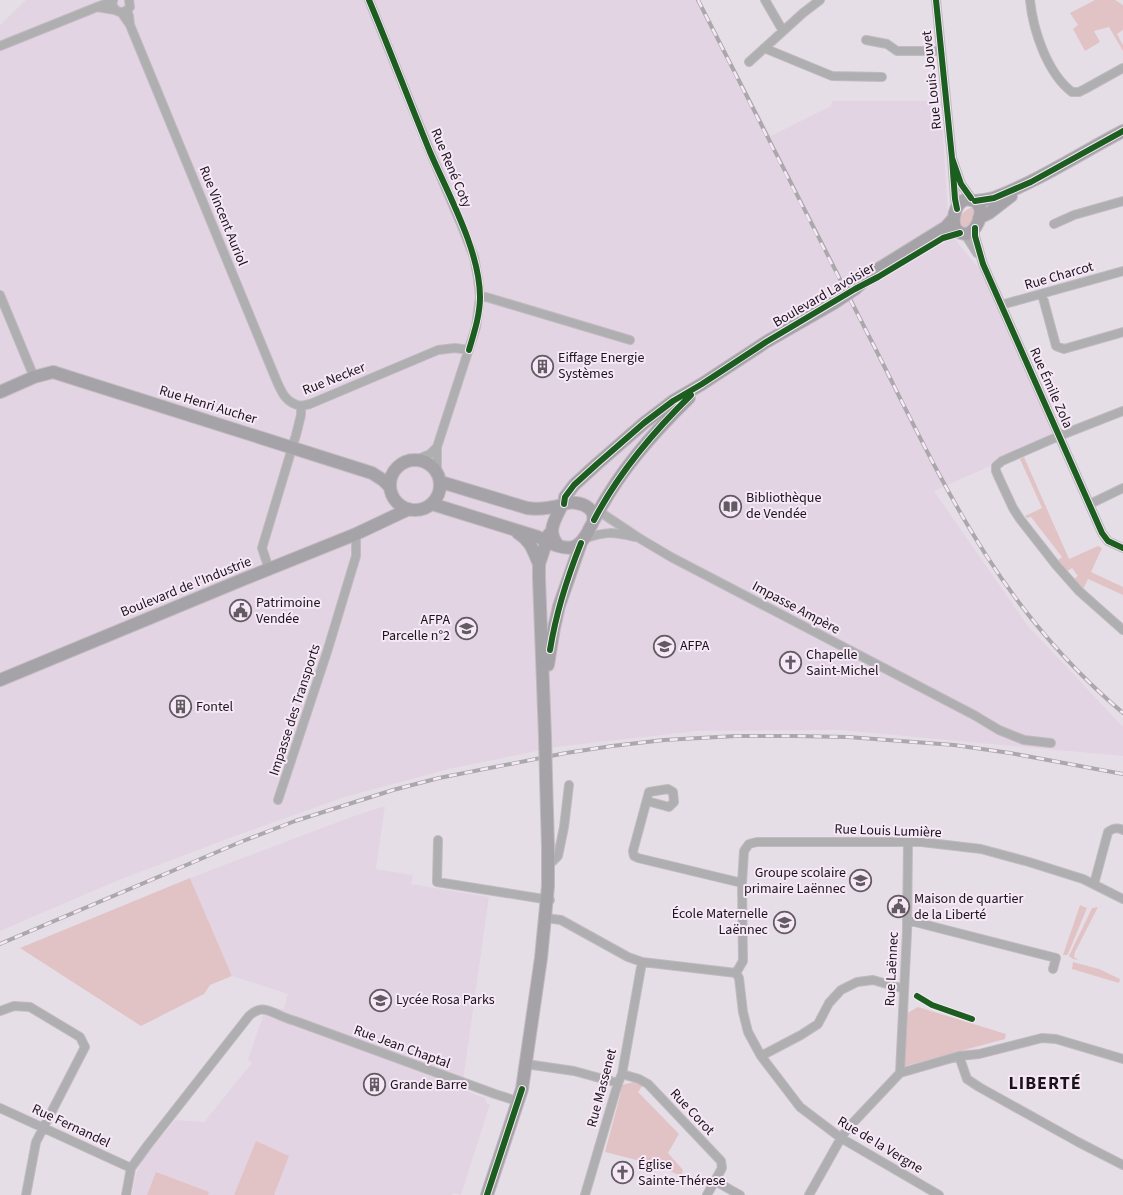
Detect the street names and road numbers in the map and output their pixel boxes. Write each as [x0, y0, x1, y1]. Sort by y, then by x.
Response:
street label: Rue Louis Jouvet [917, 29, 947, 130]
street label: Rue René Coty [425, 125, 477, 211]
street label: Rue Vincent Auriol [194, 163, 252, 269]
street label: Boulevard Lavoisier [769, 257, 879, 332]
street label: Rue Charcot [1022, 257, 1096, 295]
street label: Rue Émile Zola [1024, 344, 1078, 432]
street label: Rue Necker [300, 357, 369, 401]
street label: Rue Henri Aucher [157, 381, 259, 429]
street label: Boulevard de l'Industrie [118, 552, 254, 622]
street label: Impasse Ampère [748, 576, 844, 640]
street label: Impasse des Transports [264, 641, 326, 778]
street label: Rue Louis Lumière [834, 819, 942, 843]
street label: Rue Laënnec [880, 931, 904, 1007]
street label: Rue Jean Chaptal [351, 1020, 454, 1074]
street label: Rue Massenet [582, 1046, 622, 1129]
street label: Rue Corot [665, 1084, 719, 1140]
street label: Rue Fernandel [28, 1099, 114, 1153]
street label: Rue de la Vergne [833, 1112, 927, 1178]

